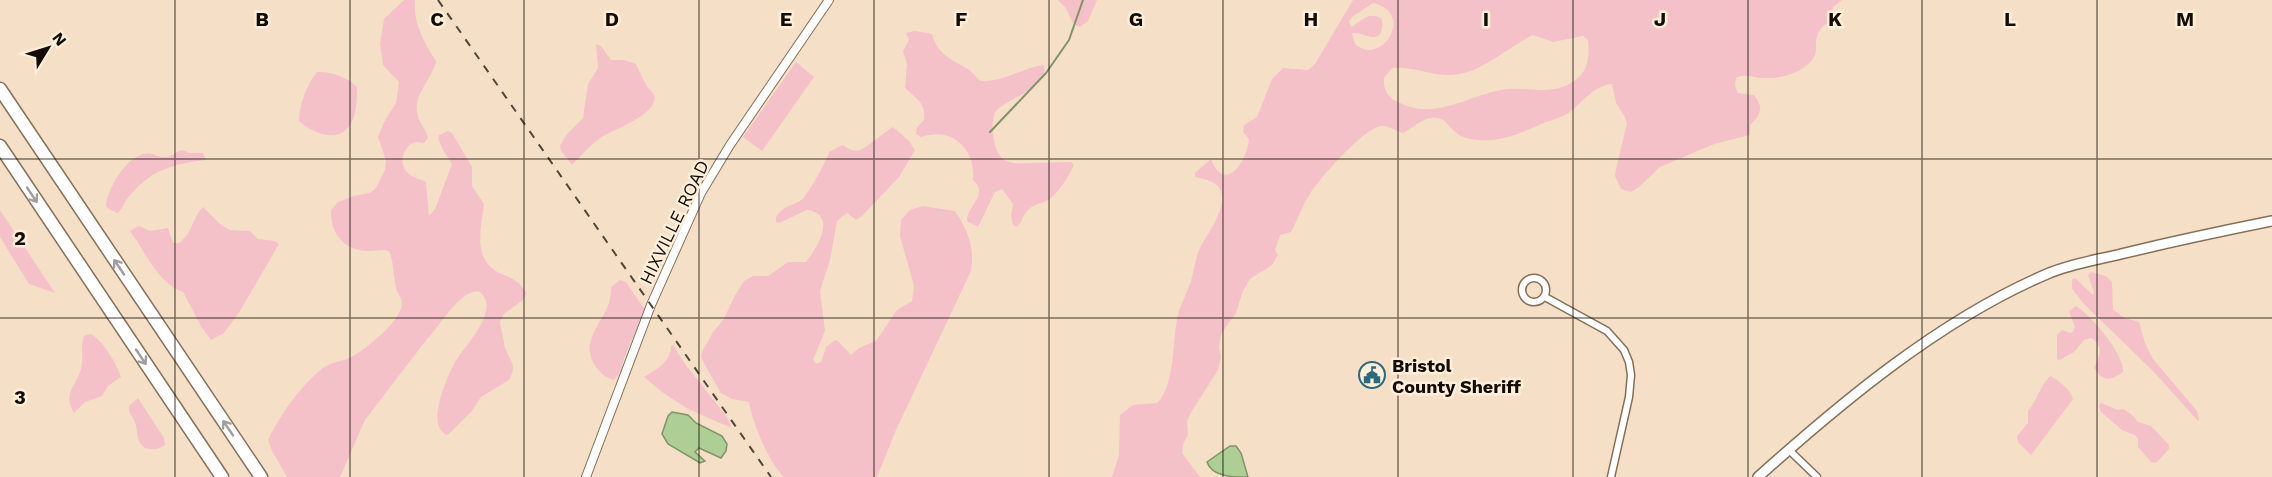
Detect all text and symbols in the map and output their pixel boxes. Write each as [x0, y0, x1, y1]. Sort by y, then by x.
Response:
text: B [255, 7, 269, 31]
text: C [430, 7, 444, 31]
text: D [605, 7, 619, 31]
text: E [780, 7, 792, 31]
text: F [955, 7, 967, 31]
text: G [1129, 7, 1143, 31]
text: H [1304, 7, 1318, 31]
text: I [1483, 7, 1489, 31]
text: J [1654, 7, 1666, 31]
text: K [1828, 7, 1842, 31]
text: L [2004, 7, 2016, 31]
text: M [2176, 7, 2194, 31]
north arrow [18, 18, 78, 78]
text: N [48, 29, 71, 50]
street label: HIXVILLE ROAD [635, 157, 713, 287]
one-way arrow [26, 186, 39, 203]
text: 2 [14, 226, 26, 250]
one-way arrow [113, 259, 125, 275]
one-way arrow [135, 348, 147, 364]
place label: Bristol County Sheriff [1392, 355, 1521, 397]
public building icon: Bristol County Sheriff [1357, 360, 1387, 390]
text: 3 [14, 385, 26, 409]
one-way arrow [222, 421, 234, 437]

